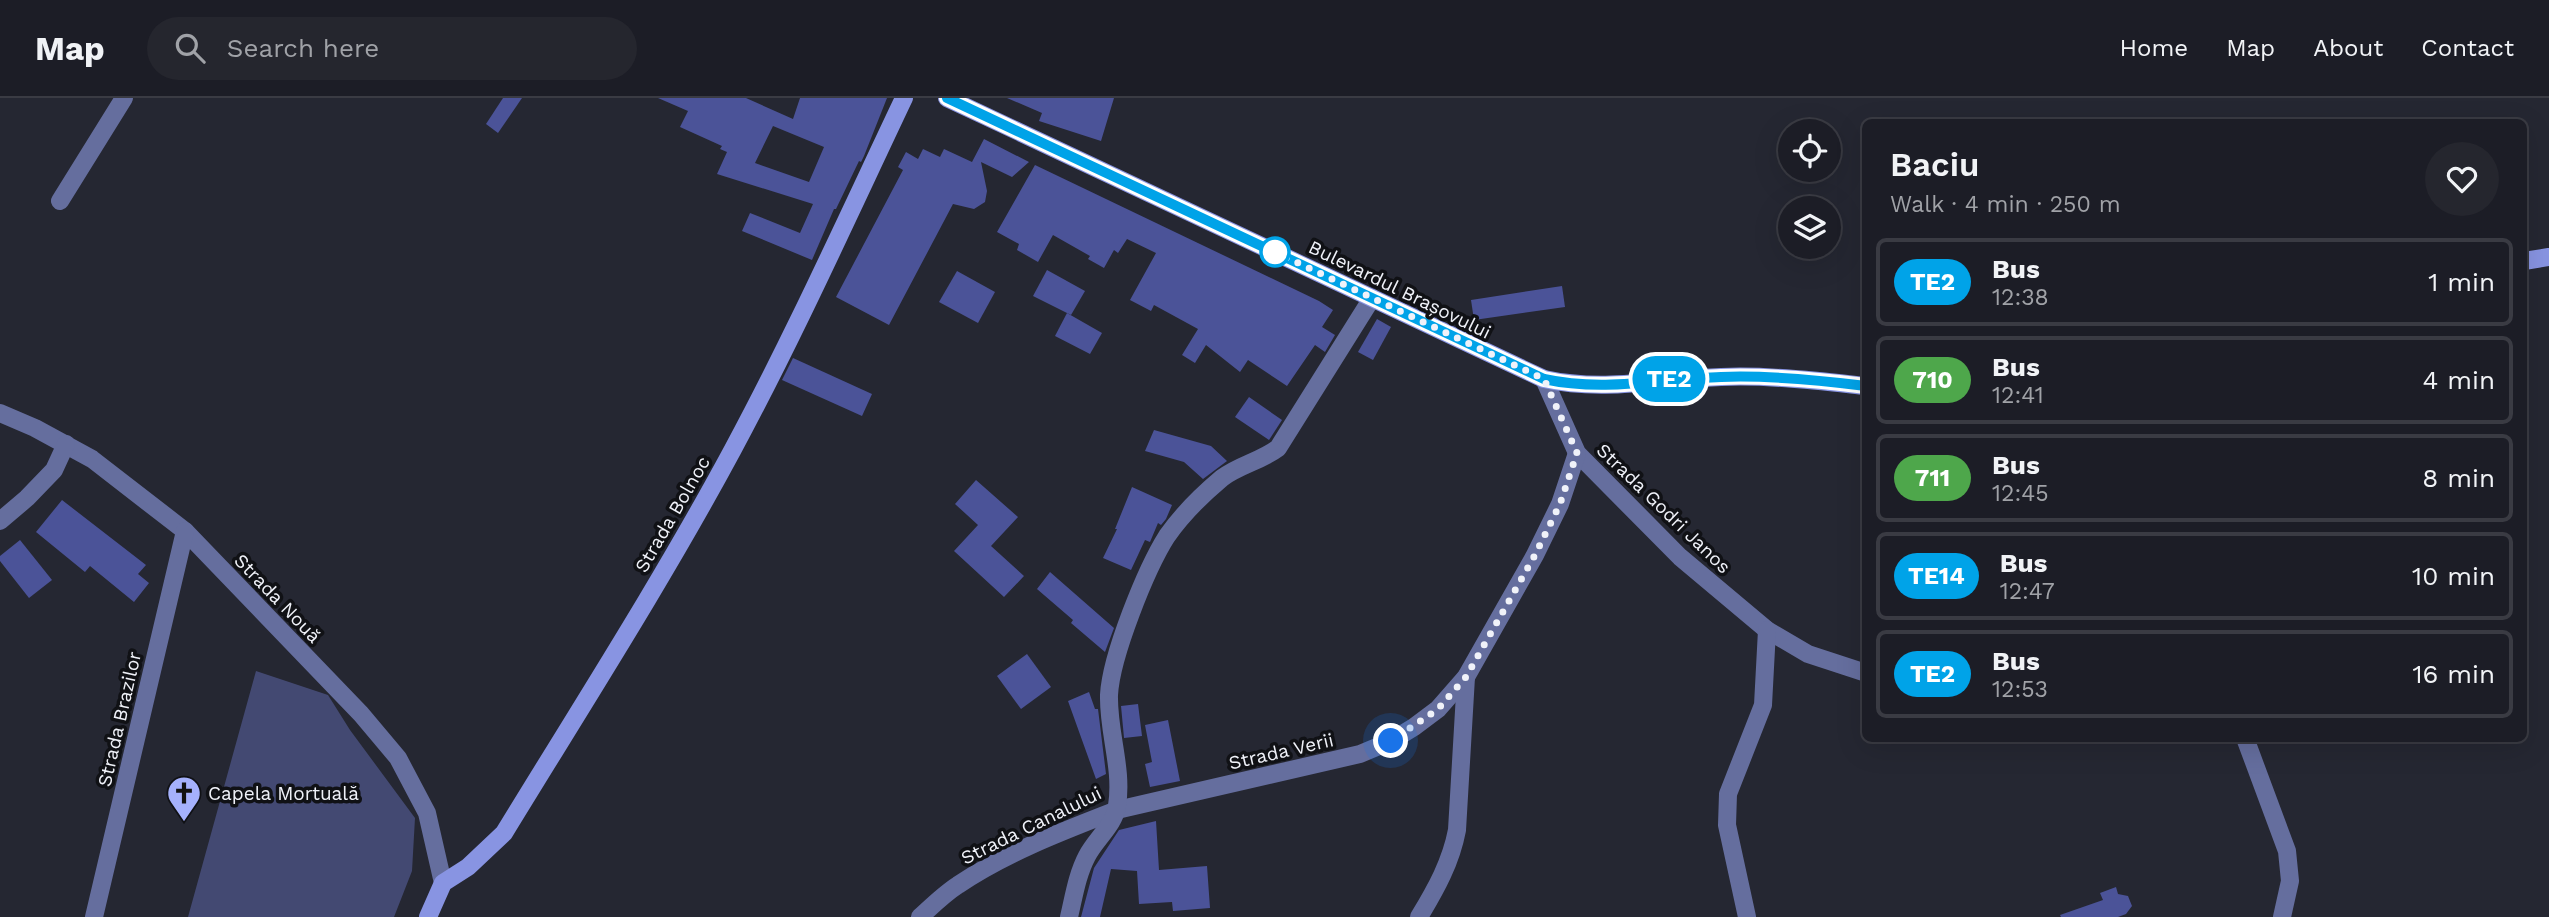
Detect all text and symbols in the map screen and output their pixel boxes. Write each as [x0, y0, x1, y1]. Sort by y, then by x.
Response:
search box [147, 17, 637, 80]
text: Map [35, 29, 105, 68]
icon: search [171, 29, 209, 67]
text: Search here [227, 33, 379, 63]
text: Home [2120, 34, 2188, 62]
text: Map [2226, 34, 2275, 62]
text: About [2313, 34, 2383, 62]
text: Contact [2421, 34, 2514, 62]
map controls [1778, 119, 1841, 259]
button: locate [1778, 119, 1841, 182]
button: heart [2425, 142, 2499, 216]
text: Baciu [1890, 145, 1979, 184]
text: Walk · 4 min · 250 m [1890, 191, 2121, 218]
button: layers [1778, 196, 1841, 259]
street label: Bulevardul Brașovului [1305, 235, 1495, 344]
unlabelled marker [1260, 237, 1290, 267]
text: Bus [1992, 254, 2040, 284]
text: 1 min [2428, 267, 2495, 297]
text: TE2 [1910, 268, 1955, 296]
text: 12:38 [1992, 284, 2049, 311]
text: Bus [1992, 352, 2040, 382]
line badge: TE2 [1629, 356, 1709, 402]
text: TE2 [1646, 365, 1692, 393]
text: 4 min [2422, 365, 2495, 395]
text: 710 [1912, 366, 1953, 394]
text: 12:41 [1992, 382, 2044, 409]
street label: Strada Godri Janos [1592, 438, 1735, 578]
text: Bus [1992, 450, 2040, 480]
street label: Strada Bolnoc [630, 452, 715, 577]
text: 8 min [2422, 463, 2495, 493]
text: 711 [1915, 464, 1950, 492]
text: 12:45 [1992, 480, 2049, 507]
text: Bus [2000, 548, 2047, 578]
street label: Strada Nouă [230, 549, 326, 648]
text: 10 min [2412, 561, 2495, 591]
text: TE14 [1908, 562, 1965, 590]
text: 12:47 [2000, 578, 2055, 605]
text: Bus [1992, 646, 2040, 676]
street label: Strada Brazilor [93, 649, 146, 789]
text: 16 min [2412, 659, 2495, 689]
text: TE2 [1910, 660, 1955, 688]
text: 12:53 [1992, 676, 2048, 703]
your location [1373, 723, 1408, 758]
street label: Strada Verii [1227, 728, 1336, 775]
church icon: Capela Mortuală [165, 774, 203, 823]
street label: Strada Canalului [957, 781, 1105, 869]
place label: Capela Mortuală [208, 782, 359, 805]

